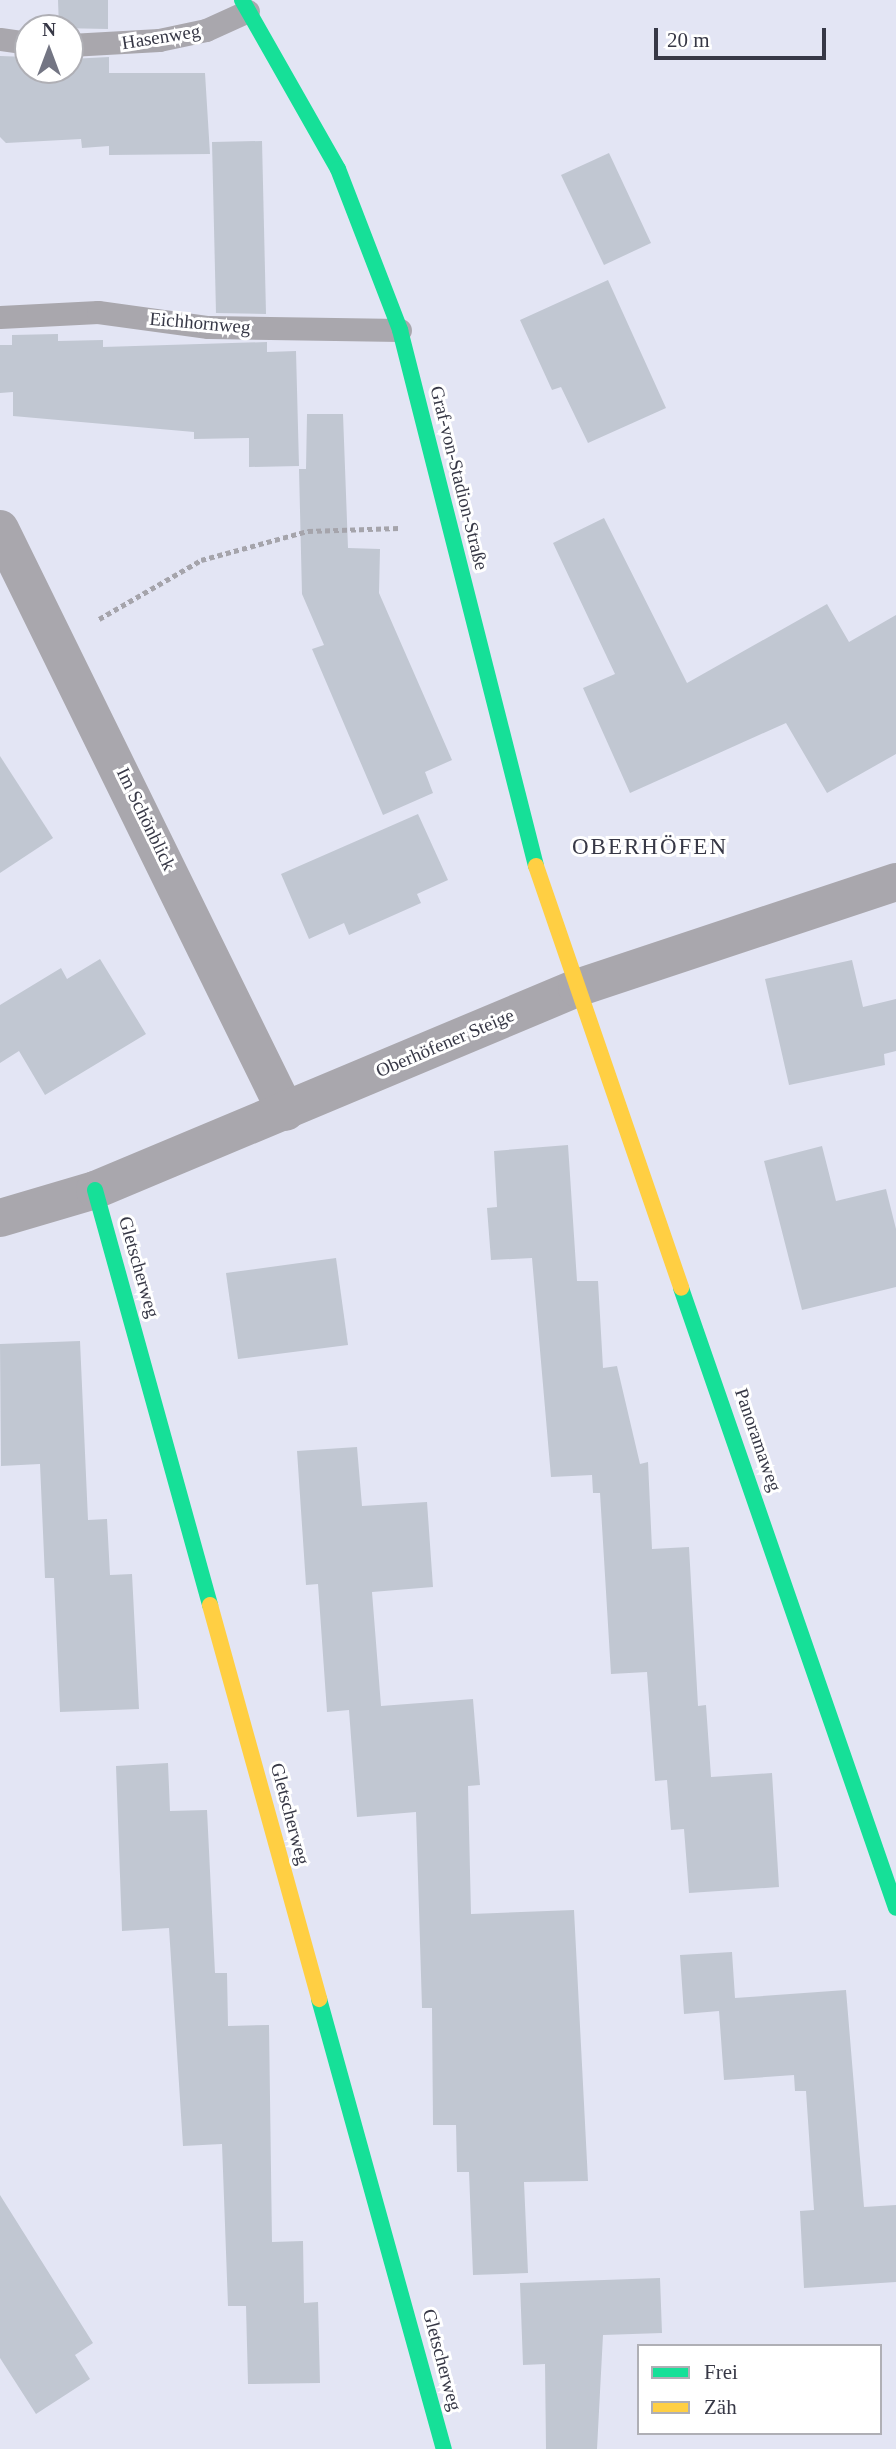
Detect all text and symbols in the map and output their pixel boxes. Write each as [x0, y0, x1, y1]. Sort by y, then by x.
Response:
north arrow [14, 14, 84, 84]
scale bar [658, 14, 830, 58]
text: N [42, 19, 56, 40]
street label: Hasenweg [120, 20, 202, 54]
text: 20 m [667, 28, 710, 52]
street label: Eichhornweg [149, 307, 251, 339]
street label: Graf-von-Stadion-Straße [425, 384, 493, 572]
street label: Im Schönblick [111, 764, 181, 874]
district label: OBERHÖFEN [573, 833, 727, 861]
street label: Oberhöfener Steige [372, 1004, 518, 1082]
street label: Gletscherweg [114, 1214, 164, 1320]
street label: Panoramaweg [730, 1385, 786, 1495]
street label: Gletscherweg [265, 1761, 315, 1867]
street label: Gletscherweg [417, 2307, 467, 2413]
legend [637, 2344, 882, 2435]
text: Frei [704, 2360, 738, 2384]
text: Zäh [704, 2395, 737, 2419]

